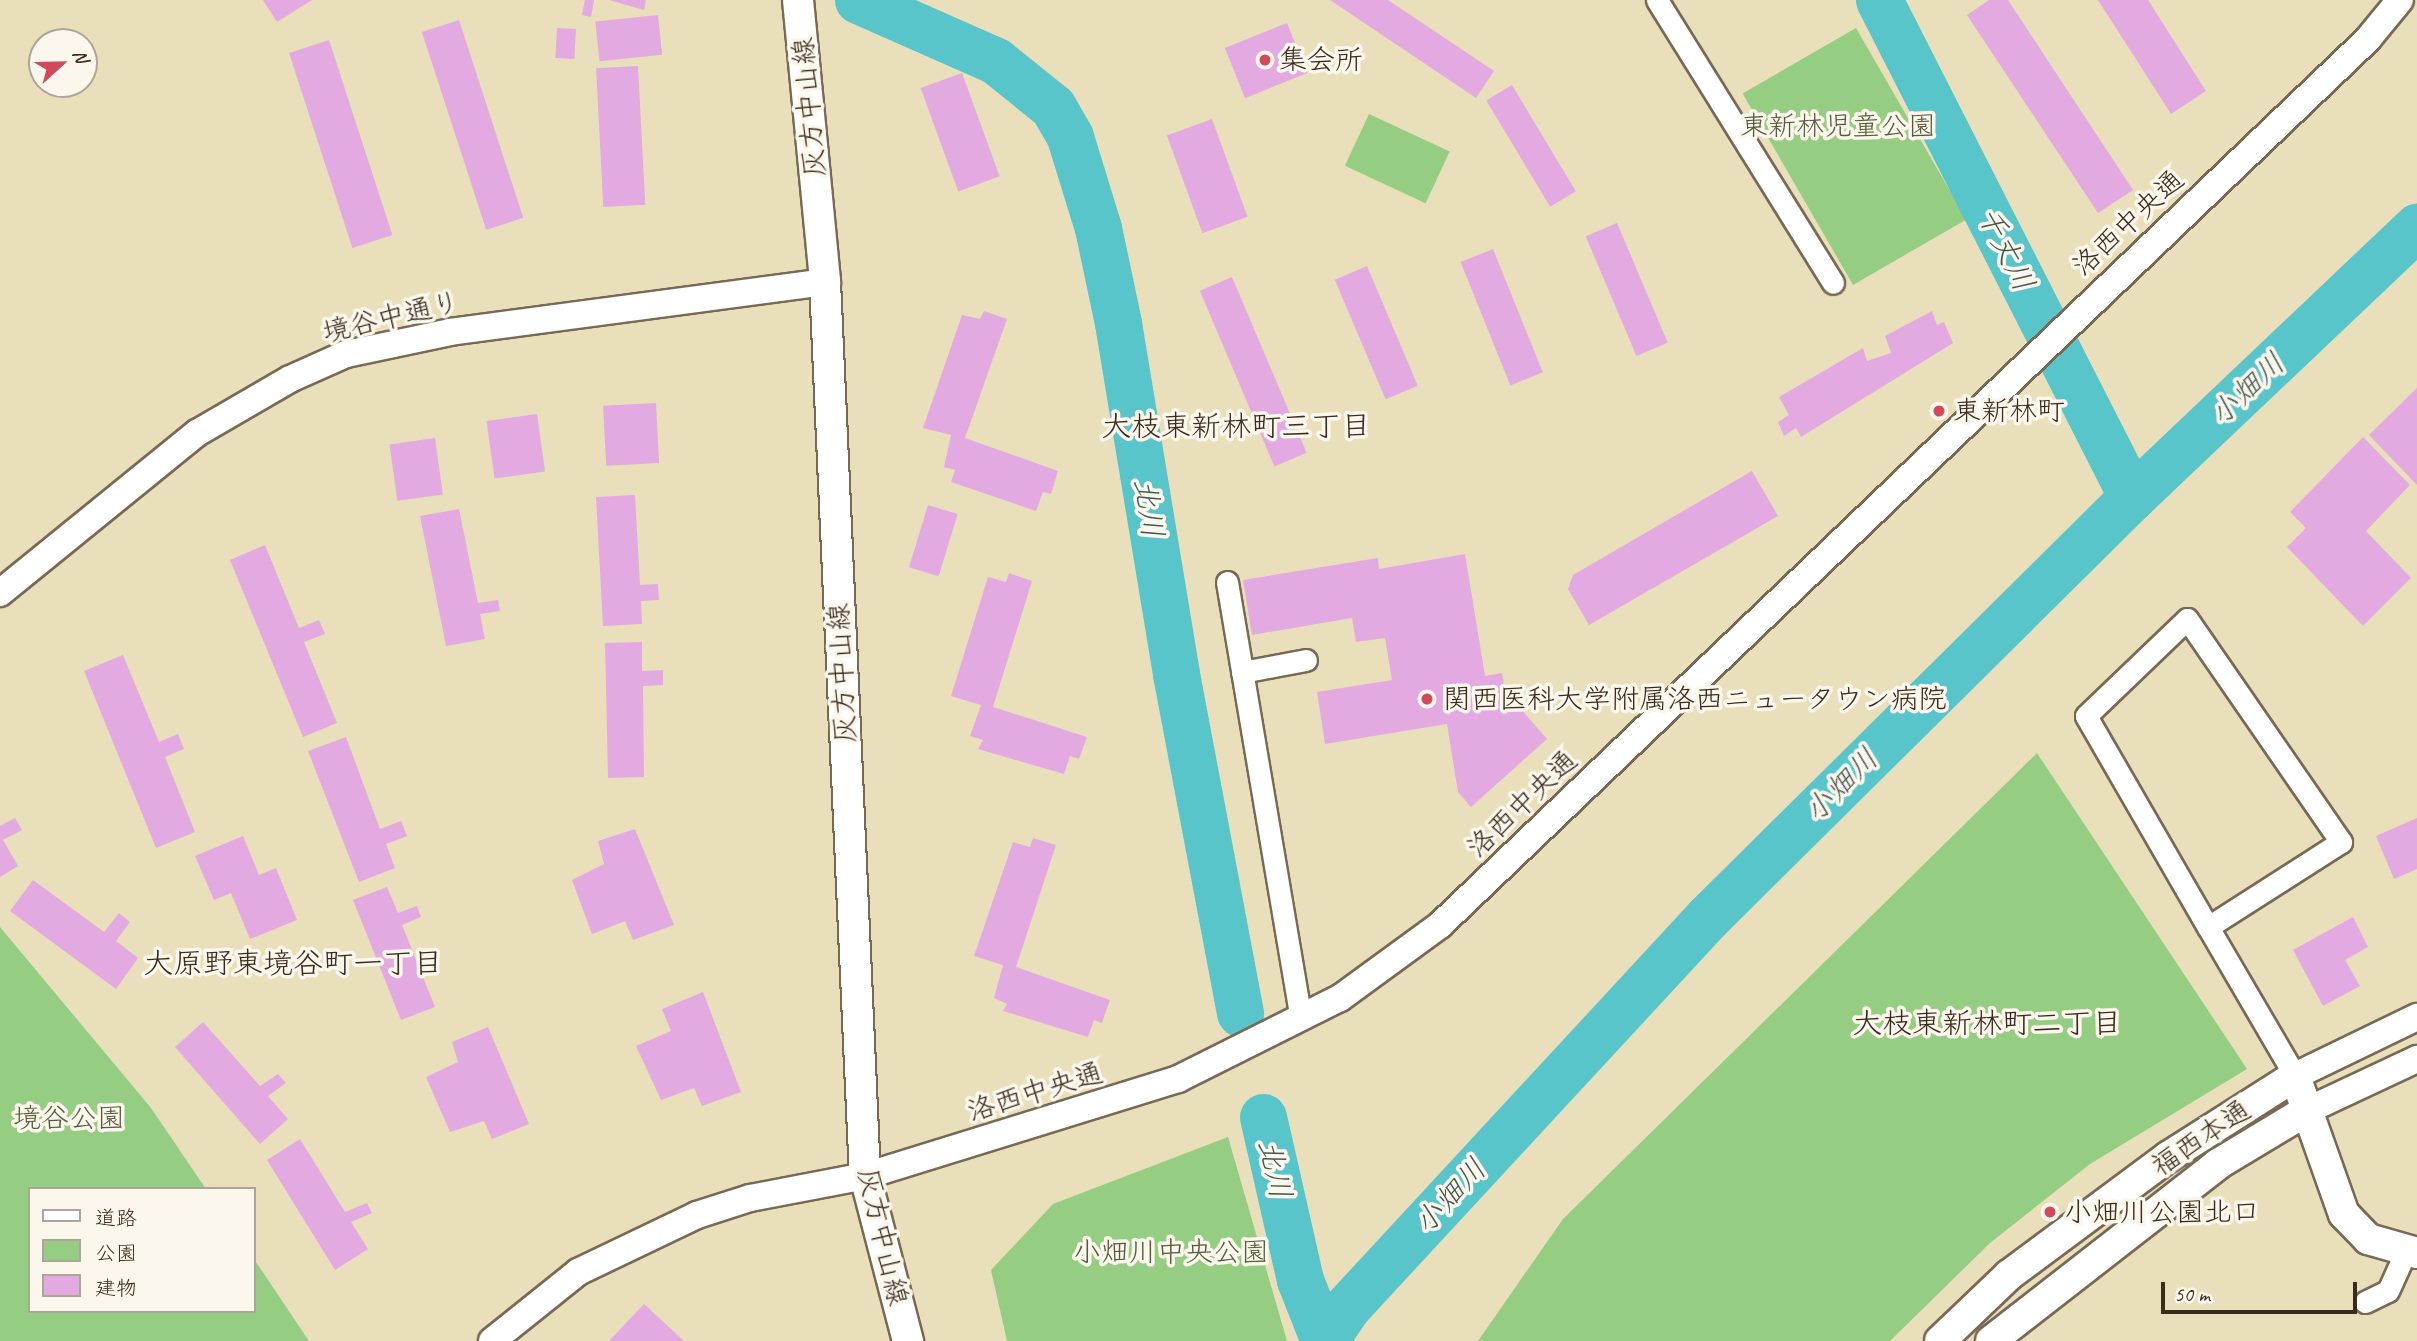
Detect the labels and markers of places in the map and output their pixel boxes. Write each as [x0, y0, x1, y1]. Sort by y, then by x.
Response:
place label: 集会所 [1279, 43, 1363, 77]
marker: 集会所 [1257, 52, 1273, 68]
place label: 東新林町 [1953, 394, 2065, 428]
marker: 東新林町 [1931, 403, 1947, 419]
place label: 関西医科大学附属洛西ニュータウン病院 [1443, 682, 1947, 716]
marker: 関西医科大学附属洛西ニュータウン病院 [1417, 689, 1437, 709]
place label: 小畑川公園北口 [2064, 1195, 2260, 1229]
marker: 小畑川公園北口 [2042, 1204, 2058, 1220]

